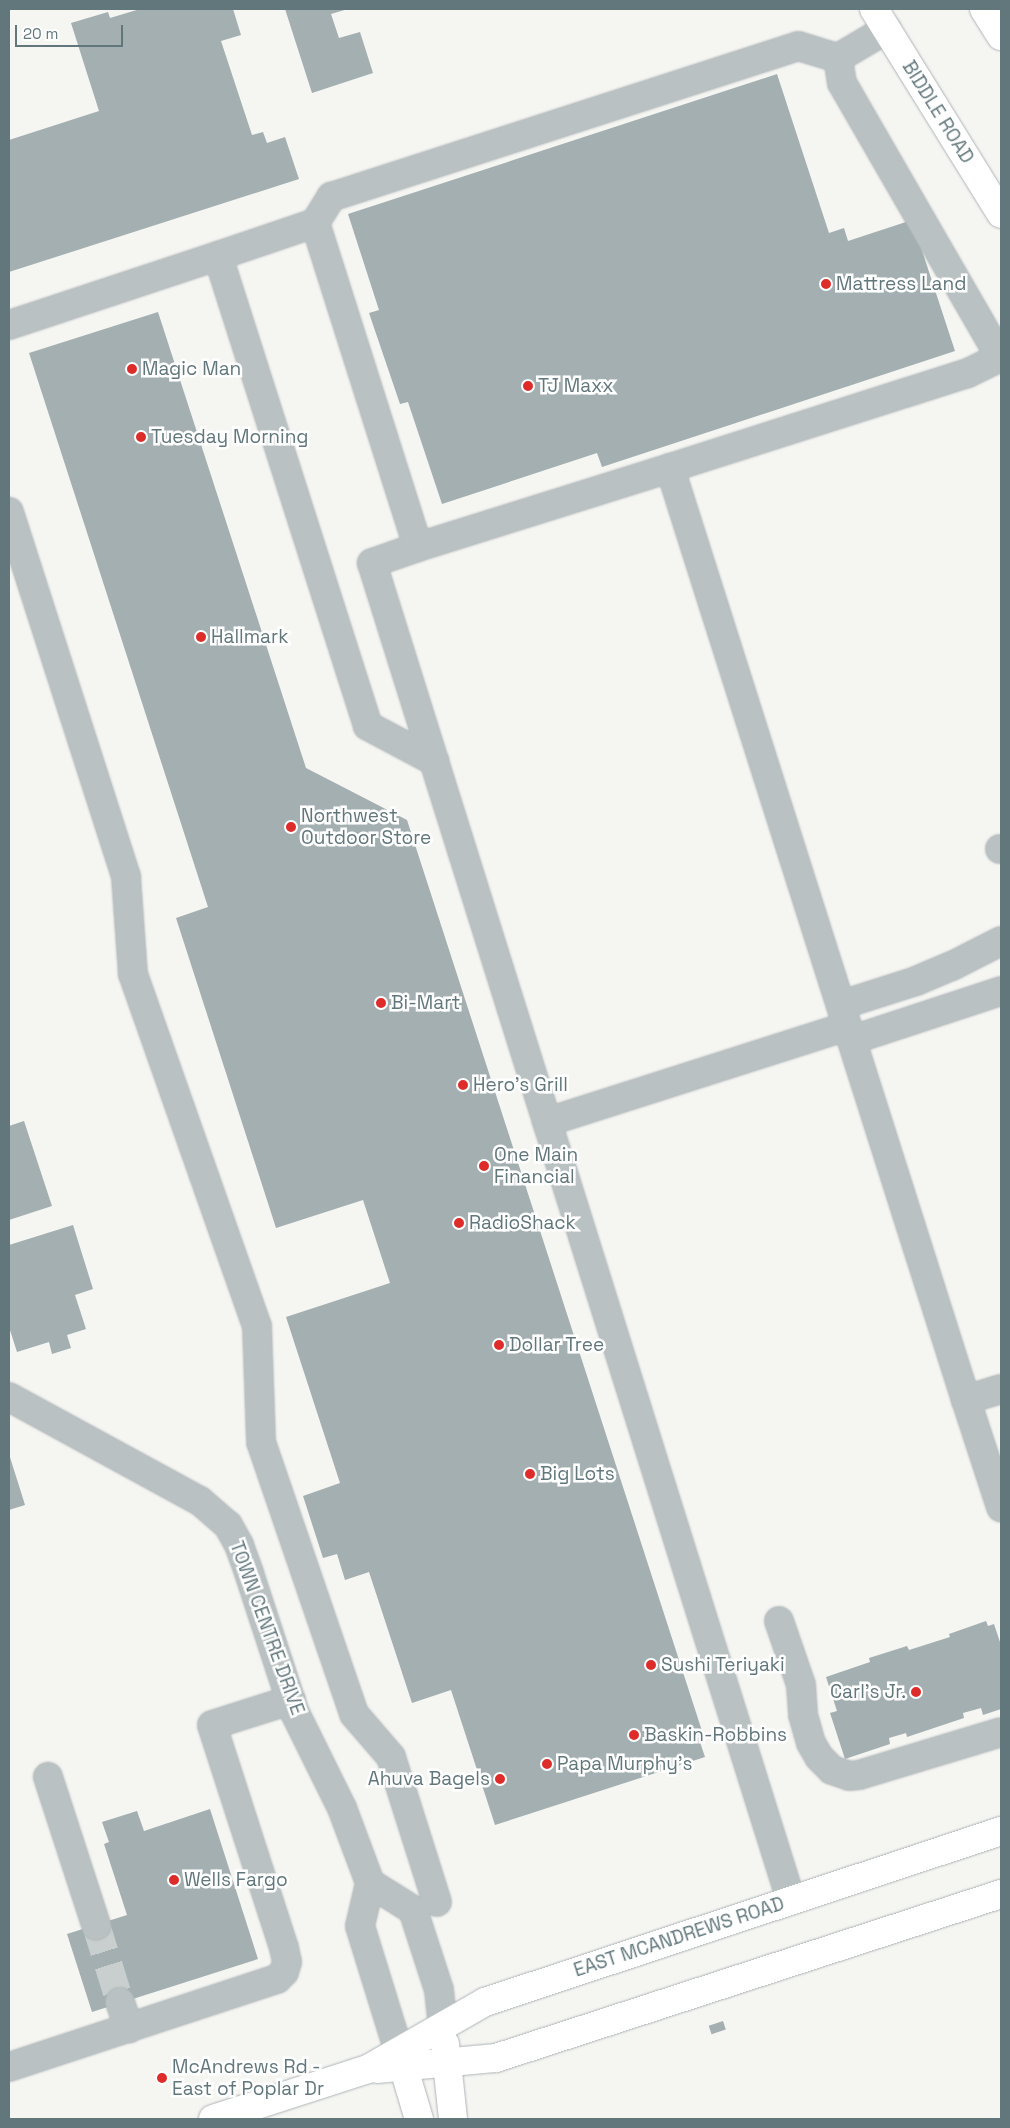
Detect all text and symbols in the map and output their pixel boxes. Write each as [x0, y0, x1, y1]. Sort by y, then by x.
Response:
scale bar [18, 15, 125, 47]
text: 20 m [23, 24, 58, 43]
street label: BIDDLE ROAD [897, 56, 979, 168]
place label: Mattress Land [836, 273, 966, 295]
marker: Mattress Land [820, 278, 832, 290]
place label: Magic Man [142, 358, 241, 380]
marker: Magic Man [126, 363, 138, 375]
place label: TJ Maxx [538, 375, 614, 397]
marker: TJ Maxx [522, 380, 534, 392]
place label: Tuesday Morning [151, 426, 309, 448]
marker: Tuesday Morning [135, 431, 147, 443]
place label: Hallmark [211, 626, 288, 648]
marker: Hallmark [195, 631, 207, 643]
place label: Northwest Outdoor Store [301, 805, 431, 849]
marker: Northwest Outdoor Store [285, 821, 297, 833]
place label: Bi-Mart [391, 992, 460, 1014]
marker: Bi-Mart [375, 997, 387, 1009]
place label: Hero's Grill [473, 1074, 568, 1096]
marker: Hero's Grill [457, 1079, 469, 1091]
place label: One Main Financial [494, 1144, 578, 1188]
marker: One Main Financial [478, 1160, 490, 1172]
place label: RadioShack [469, 1212, 576, 1234]
marker: RadioShack [453, 1217, 465, 1229]
place label: Dollar Tree [509, 1334, 605, 1356]
marker: Dollar Tree [493, 1339, 505, 1351]
place label: Big Lots [540, 1463, 615, 1485]
marker: Big Lots [524, 1468, 536, 1480]
street label: TOWN CENTRE DRIVE [225, 1538, 309, 1718]
place label: Sushi Teriyaki [661, 1654, 785, 1676]
marker: Sushi Teriyaki [645, 1659, 657, 1671]
place label: Carl's Jr. [830, 1681, 906, 1703]
marker: Carl's Jr. [910, 1686, 922, 1698]
place label: Baskin-Robbins [644, 1724, 787, 1746]
marker: Baskin-Robbins [628, 1729, 640, 1741]
place label: Papa Murphy's [557, 1753, 692, 1775]
marker: Papa Murphy's [541, 1758, 553, 1770]
place label: Ahuva Bagels [368, 1768, 490, 1790]
marker: Ahuva Bagels [494, 1773, 506, 1785]
place label: Wells Fargo [184, 1869, 288, 1891]
marker: Wells Fargo [168, 1874, 180, 1886]
street label: EAST MCANDREWS ROAD [571, 1892, 787, 1982]
place label: McAndrews Rd - East of Poplar Dr [172, 2056, 324, 2100]
marker: McAndrews Rd - East of Poplar Dr [156, 2072, 168, 2084]

